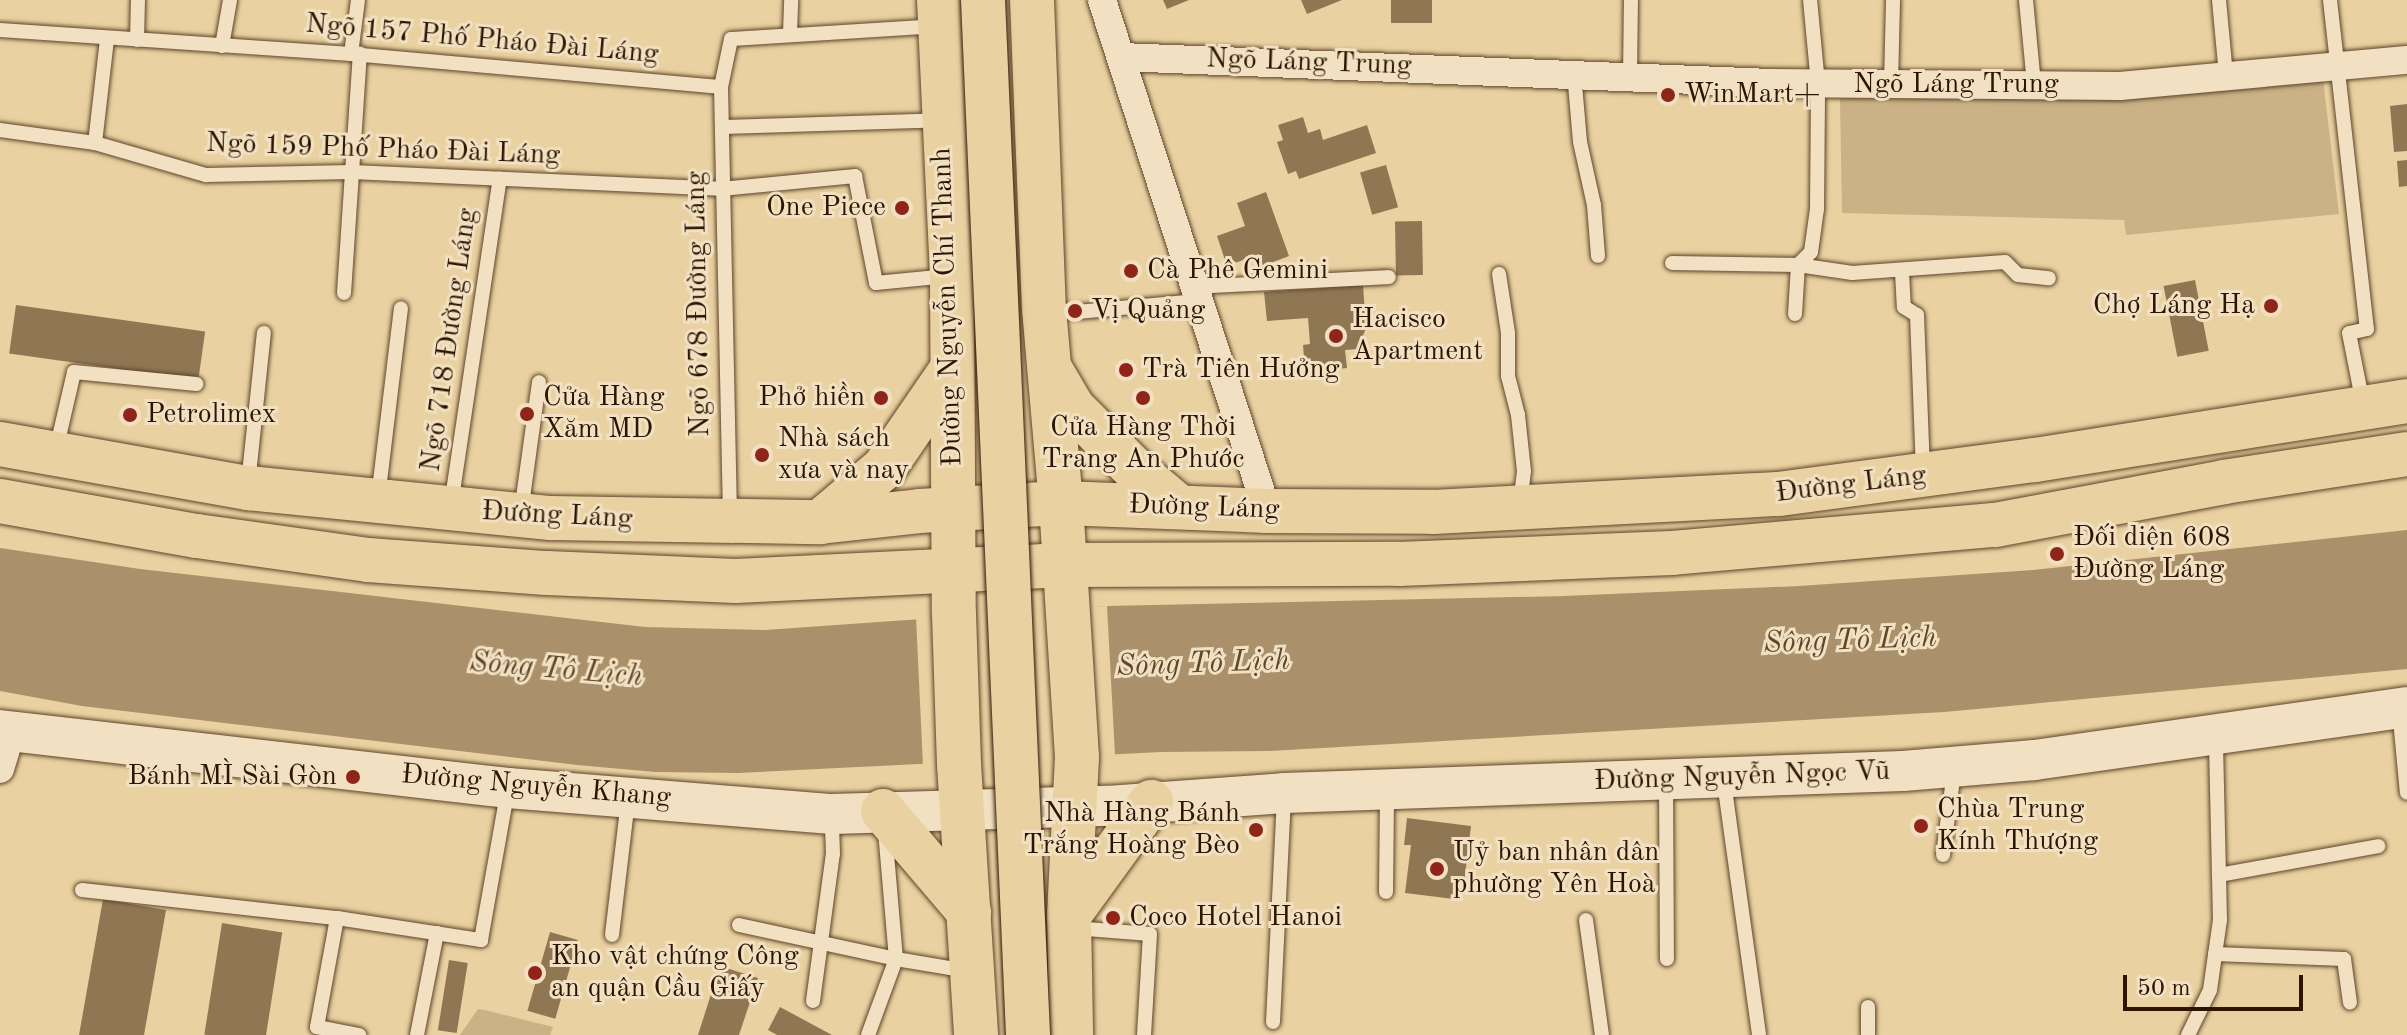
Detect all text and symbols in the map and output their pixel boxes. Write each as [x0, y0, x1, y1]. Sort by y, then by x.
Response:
street label: Ngõ 157 Phố Pháo Đài Láng [304, 8, 660, 72]
street label: Ngõ Láng Trung [1206, 43, 1412, 83]
street label: Ngõ Láng Trung [1853, 68, 2059, 102]
place label: WinMart+ [1684, 78, 1820, 112]
marker: WinMart+ [1659, 86, 1677, 104]
street label: Ngõ 159 Phố Pháo Đài Láng [205, 127, 561, 173]
street label: Đường Nguyễn Chí Thanh [926, 147, 970, 467]
street label: Ngõ 678 Đường Láng [680, 171, 718, 437]
place label: One Piece [766, 191, 886, 225]
marker: One Piece [893, 199, 911, 217]
street label: Ngõ 718 Đường Láng [415, 206, 485, 474]
place label: Cà Phê Gemini [1147, 254, 1328, 288]
marker: Cà Phê Gemini [1122, 262, 1140, 280]
place label: Chợ Láng Hạ [2093, 289, 2255, 323]
place label: Vị Quảng [1091, 294, 1205, 328]
marker: Chợ Láng Hạ [2262, 297, 2280, 315]
marker: Vị Quảng [1066, 302, 1084, 320]
place label: Hacisco Apartment [1352, 303, 1483, 369]
marker: Hacisco Apartment [1327, 327, 1345, 345]
place label: Trà Tiên Hưởng [1142, 353, 1340, 387]
marker: Trà Tiên Hưởng [1117, 361, 1135, 379]
place label: Cửa Hàng Xăm MD [543, 381, 665, 447]
place label: Phở hiền [758, 381, 865, 415]
marker: Phở hiền [872, 389, 890, 407]
marker: Cửa Hàng Thời Trang An Phước [1134, 389, 1152, 407]
place label: Petrolimex [146, 398, 276, 432]
marker: Cửa Hàng Xăm MD [518, 405, 536, 423]
marker: Petrolimex [121, 406, 139, 424]
place label: Cửa Hàng Thời Trang An Phước [1041, 411, 1245, 477]
place label: Nhà sách xưa và nay [778, 422, 909, 488]
marker: Nhà sách xưa và nay [753, 446, 771, 464]
street label: Đường Láng [1774, 459, 1928, 511]
street label: Đường Láng [1128, 489, 1280, 527]
street label: Đường Láng [481, 495, 633, 537]
place label: Đối diện 608 Đường Láng [2073, 521, 2231, 587]
marker: Đối diện 608 Đường Láng [2048, 545, 2066, 563]
water label: Sông Tô Lịch [1762, 620, 1938, 662]
water label: Sông Tô Lịch [1115, 643, 1291, 685]
water label: Sông Tô Lịch [468, 644, 644, 696]
street label: Đường Nguyễn Ngọc Vũ [1593, 755, 1891, 799]
street label: Đường Nguyễn Khang [400, 758, 672, 816]
place label: Bánh MÌ Sài Gòn [128, 760, 337, 794]
marker: Bánh MÌ Sài Gòn [344, 768, 362, 786]
place label: Chùa Trung Kính Thượng [1937, 793, 2098, 859]
place label: Nhà Hàng Bánh Trắng Hoàng Bèo [1023, 797, 1240, 863]
marker: Chùa Trung Kính Thượng [1912, 817, 1930, 835]
marker: Nhà Hàng Bánh Trắng Hoàng Bèo [1247, 821, 1265, 839]
place label: Uỷ ban nhân dân phường Yên Hoà [1453, 836, 1659, 902]
marker: Uỷ ban nhân dân phường Yên Hoà [1428, 860, 1446, 878]
place label: Coco Hotel Hanoi [1129, 901, 1342, 935]
marker: Coco Hotel Hanoi [1104, 909, 1122, 927]
place label: Kho vật chứng Công an quận Cầu Giấy [551, 940, 799, 1006]
scale bar [2127, 959, 2307, 1009]
marker: Kho vật chứng Công an quận Cầu Giấy [526, 964, 544, 982]
text: 50 m [2137, 977, 2191, 1001]

